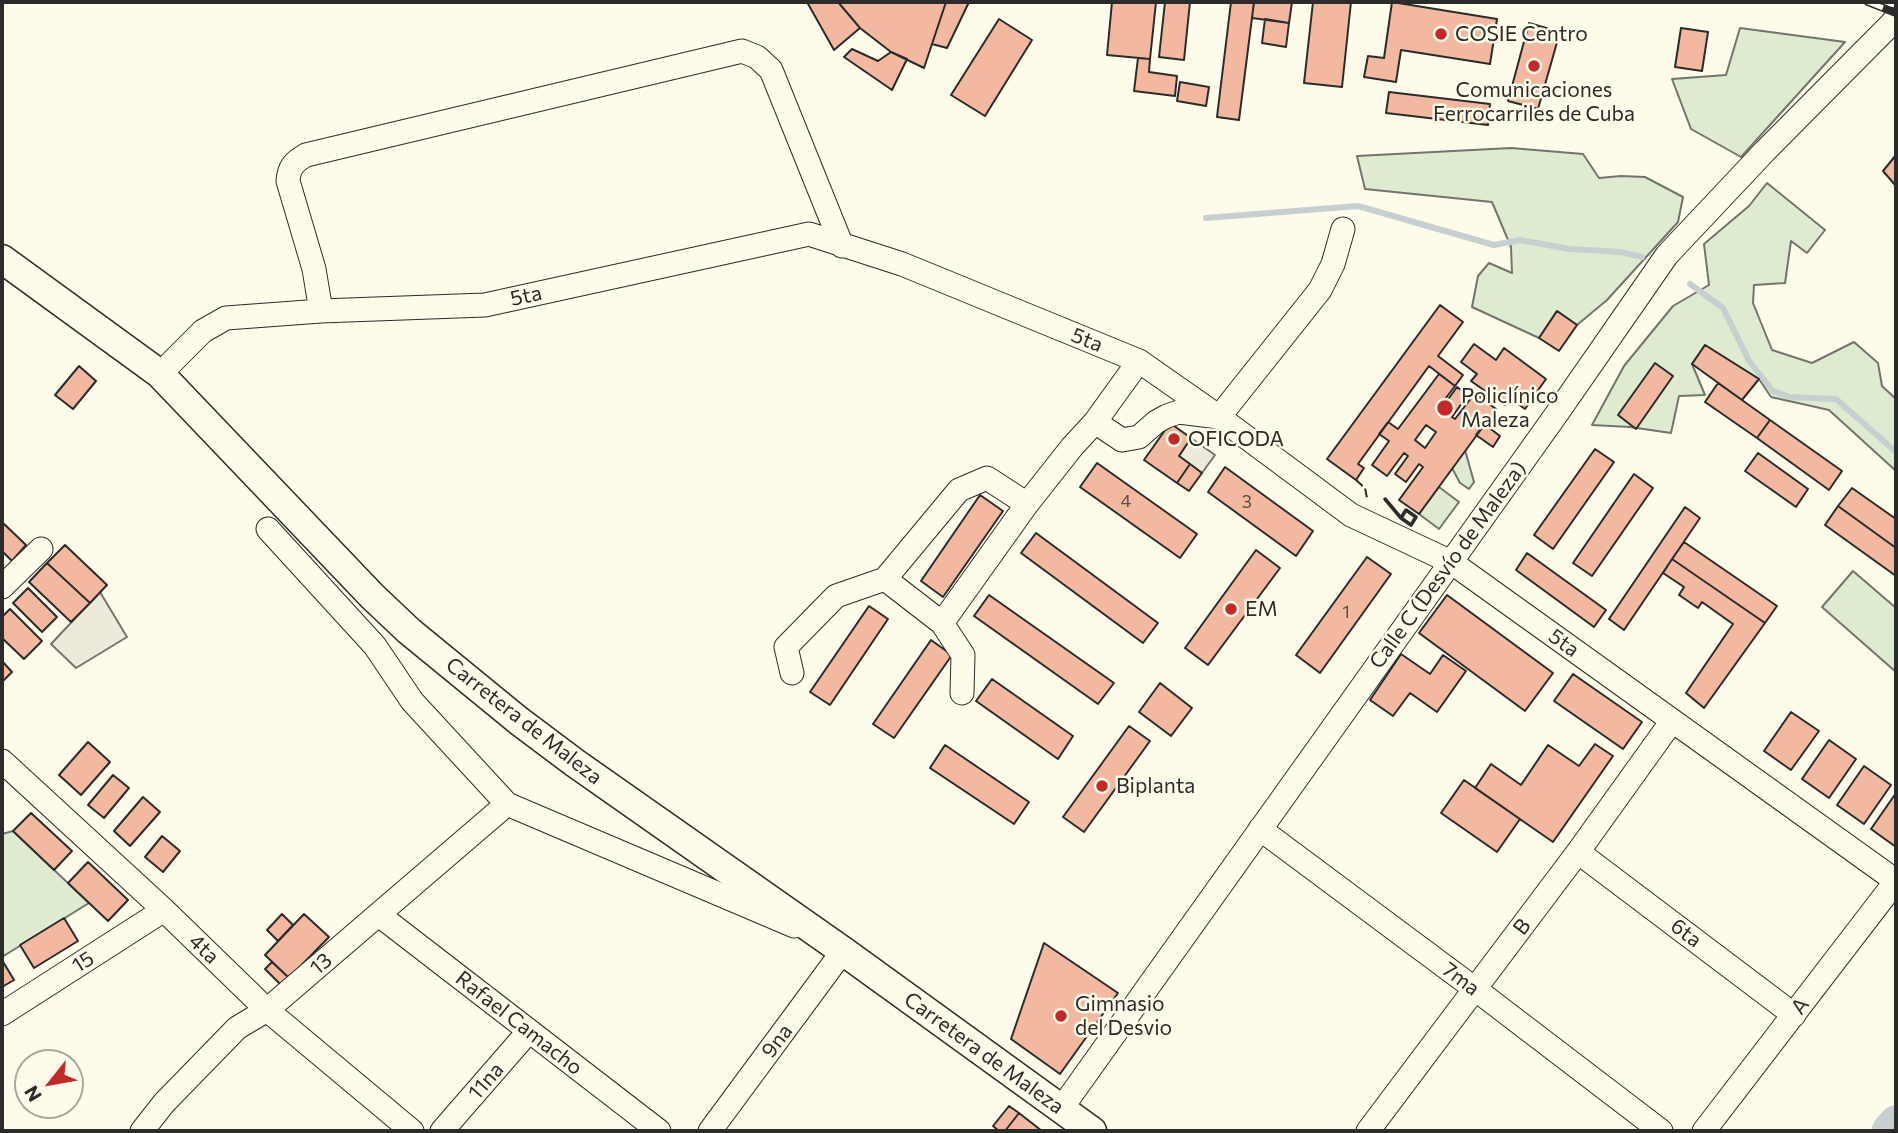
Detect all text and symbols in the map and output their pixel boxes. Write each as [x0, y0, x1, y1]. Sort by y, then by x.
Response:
place label: COSIE Centro [1455, 21, 1588, 47]
marker: COSIE Centro [1433, 26, 1449, 42]
marker: Comunicaciones Ferrocarriles de Cuba [1526, 58, 1542, 74]
place label: Comunicaciones Ferrocarriles de Cuba [1433, 77, 1635, 127]
street label: 5ta [508, 280, 544, 312]
street label: 5ta [1068, 322, 1106, 358]
place label: Policlínico Maleza [1461, 383, 1559, 433]
marker: Policlínico Maleza [1435, 398, 1455, 418]
place label: OFICODA [1188, 426, 1284, 452]
marker: OFICODA [1166, 431, 1182, 447]
street label: Calle C (Desvío de Maleza) [1364, 456, 1532, 674]
house number: 4 [1121, 490, 1131, 512]
house number: 3 [1242, 491, 1252, 513]
place label: EM [1245, 596, 1278, 622]
marker: EM [1223, 601, 1239, 617]
house number: 1 [1342, 601, 1350, 623]
street label: 5ta [1544, 624, 1584, 662]
street label: Carretera de Maleza [441, 652, 607, 790]
place label: Biplanta [1116, 773, 1195, 799]
marker: Biplanta [1094, 778, 1110, 794]
street label: 6ta [1666, 913, 1706, 953]
street label: B [1508, 914, 1536, 940]
street label: 4ta [184, 929, 224, 969]
street label: 15 [67, 946, 99, 978]
street label: 13 [305, 948, 337, 980]
street label: 7ma [1437, 957, 1485, 1001]
street label: Rafael Camacho [451, 966, 587, 1080]
street label: Carretera de Maleza [899, 987, 1069, 1119]
place label: Gimnasio del Desvio [1075, 991, 1172, 1041]
street label: A [1786, 993, 1814, 1019]
marker: Gimnasio del Desvio [1053, 1008, 1069, 1024]
street label: 9na [756, 1019, 798, 1063]
north arrow [14, 1049, 84, 1119]
street label: 11na [463, 1057, 509, 1105]
text: N [19, 1082, 46, 1106]

